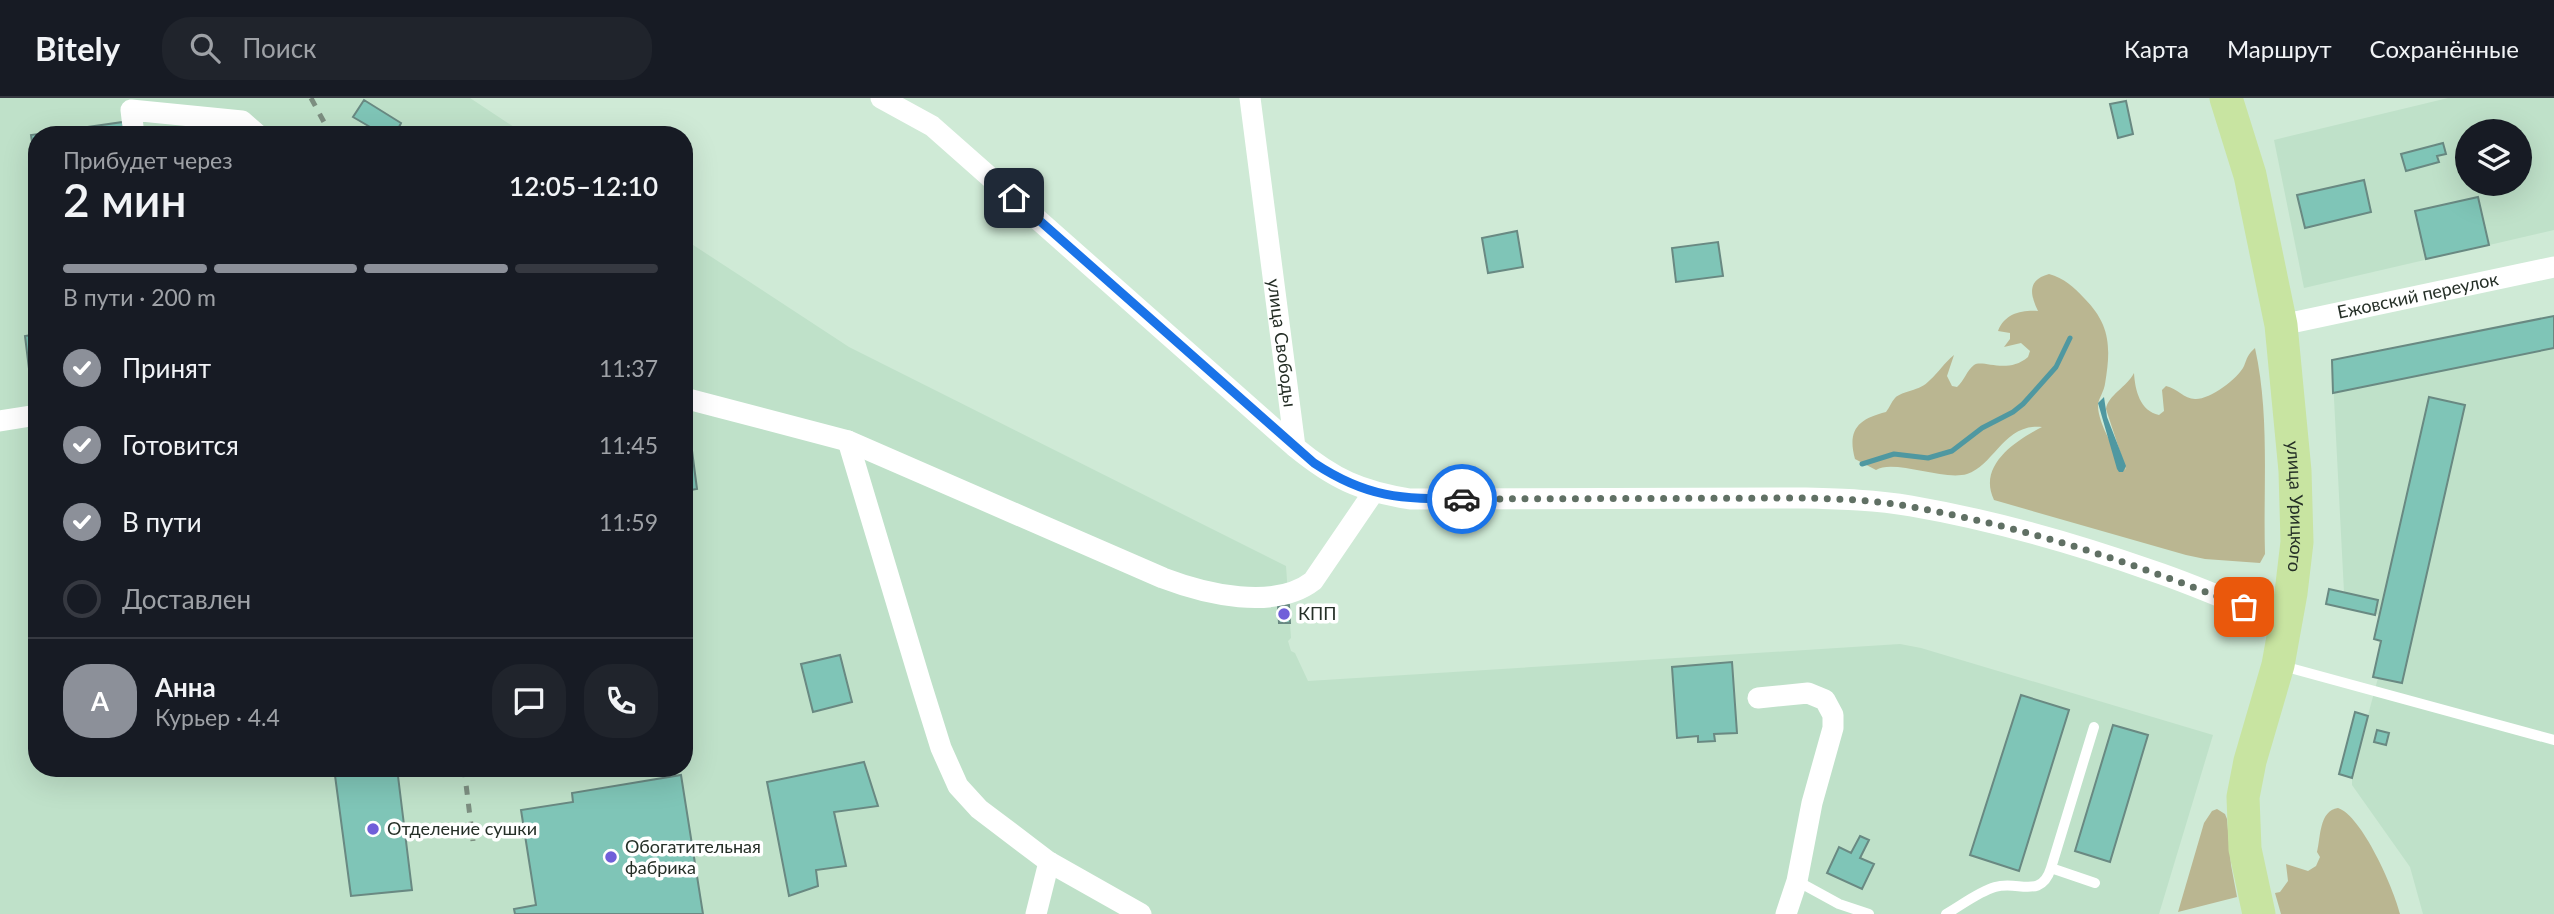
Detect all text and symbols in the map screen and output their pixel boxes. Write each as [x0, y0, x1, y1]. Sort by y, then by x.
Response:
search box [162, 17, 652, 80]
text: Bitely [35, 28, 120, 68]
icon: search [186, 29, 224, 67]
text: Поиск [242, 32, 317, 64]
text: Карта [2124, 34, 2189, 63]
text: Маршрут [2227, 34, 2332, 63]
text: Сохранённые [2370, 34, 2519, 63]
map controls [2455, 119, 2532, 196]
button: layers [2455, 119, 2532, 196]
text: Прибудет через [63, 146, 233, 174]
pin [984, 168, 1044, 228]
text: 12:05–12:10 [509, 170, 658, 202]
text: 2 мин [63, 172, 187, 227]
icon: home [995, 179, 1033, 217]
street label: Ежовский переулок [2335, 267, 2501, 323]
street label: улица Свободы [1263, 277, 1302, 408]
text: В пути · 200 m [63, 283, 216, 311]
icon: check [63, 349, 101, 387]
text: Принят [122, 352, 211, 384]
text: 11:37 [599, 354, 658, 382]
icon: check [63, 426, 101, 464]
text: Готовится [122, 429, 239, 461]
text: 11:45 [599, 431, 658, 459]
street label: улица Урицкого [2282, 440, 2309, 573]
courier [1427, 464, 1497, 534]
icon: car [1443, 480, 1481, 518]
icon: check [63, 503, 101, 541]
text: В пути [122, 506, 202, 538]
text: 11:59 [599, 508, 658, 536]
pin [2214, 577, 2274, 637]
text: Доставлен [122, 583, 251, 615]
icon: bag [2225, 588, 2263, 626]
place label: КПП [1298, 602, 1337, 624]
marker: КПП [1276, 606, 1292, 622]
button: chat [492, 664, 566, 738]
button: phone [584, 664, 658, 738]
text: Анна [155, 671, 216, 703]
text: А [91, 685, 109, 717]
text: Курьер · 4.4 [155, 703, 280, 731]
place label: Отделение сушки [387, 817, 537, 839]
marker: Отделение сушки [365, 821, 381, 837]
place label: Обогатительная фабрика [625, 835, 761, 878]
marker: Обогатительная фабрика [603, 849, 619, 865]

